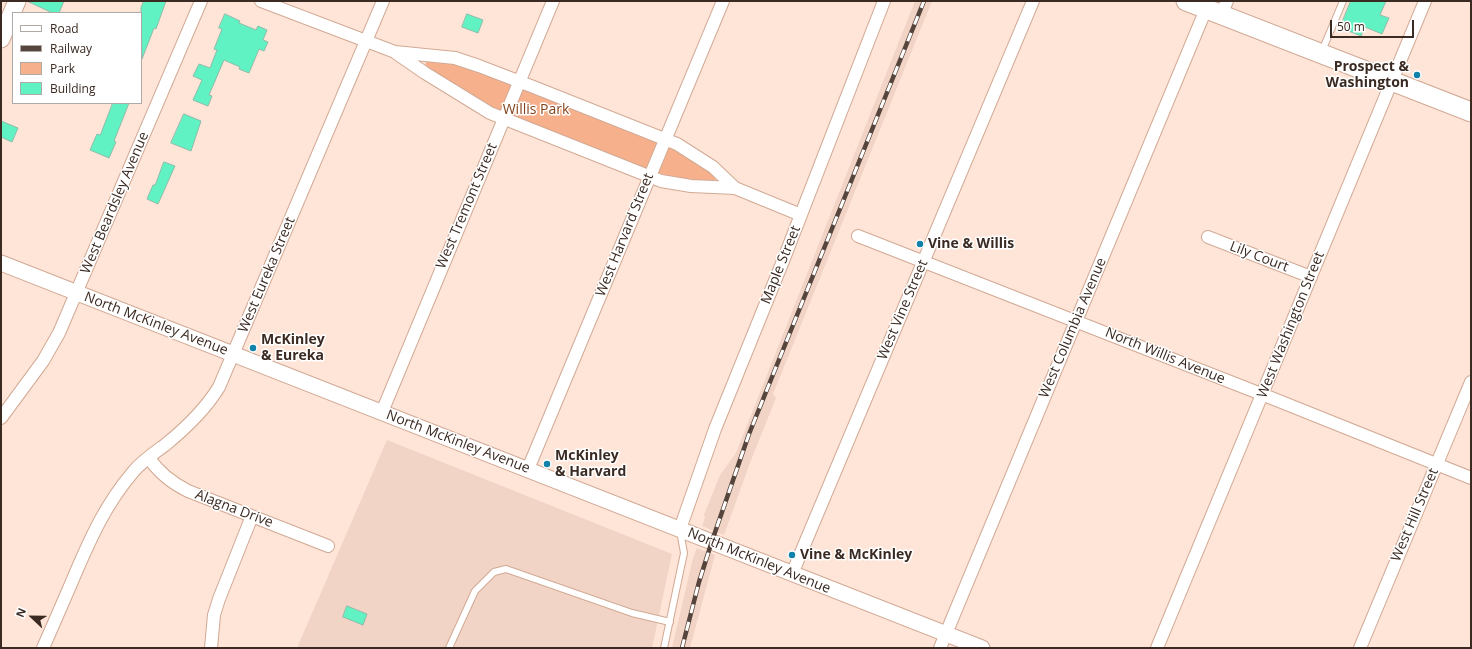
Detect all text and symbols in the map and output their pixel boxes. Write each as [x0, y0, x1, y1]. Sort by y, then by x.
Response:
legend [12, 12, 142, 104]
scale bar [1332, 12, 1416, 38]
text: 50 m [1337, 18, 1365, 35]
text: Road [50, 20, 79, 37]
text: Railway [50, 40, 92, 57]
place label: Prospect & Washington [1326, 59, 1409, 92]
text: Park [50, 60, 75, 77]
marker: Prospect & Washington [1412, 70, 1422, 80]
text: Building [50, 80, 95, 97]
park label: Willis Park [503, 102, 569, 118]
street label: West Beardsley Avenue [77, 130, 153, 276]
street label: West Tremont Street [433, 141, 501, 271]
street label: West Harvard Street [593, 171, 657, 299]
street label: West Eureka Street [235, 215, 299, 335]
street label: Maple Street [758, 223, 804, 307]
place label: Vine & Willis [928, 236, 1014, 252]
street label: Lily Court [1227, 238, 1291, 276]
marker: Vine & Willis [915, 239, 925, 249]
street label: West Washington Street [1254, 249, 1328, 401]
street label: West Columbia Avenue [1036, 255, 1110, 401]
street label: West Vine Street [874, 257, 932, 363]
street label: North McKinley Avenue [82, 289, 230, 359]
street label: North Willis Avenue [1103, 324, 1227, 388]
place label: McKinley & Eureka [261, 332, 325, 364]
marker: McKinley & Eureka [248, 343, 258, 353]
street label: North McKinley Avenue [384, 407, 532, 477]
place label: McKinley & Harvard [555, 448, 626, 480]
marker: McKinley & Harvard [542, 459, 552, 469]
street label: West Hill Street [1388, 466, 1442, 564]
street label: Alagna Drive [193, 486, 275, 532]
street label: North McKinley Avenue [685, 525, 833, 597]
place label: Vine & McKinley [800, 547, 912, 563]
marker: Vine & McKinley [787, 550, 797, 560]
north arrow [12, 597, 52, 637]
text: N [12, 605, 29, 619]

